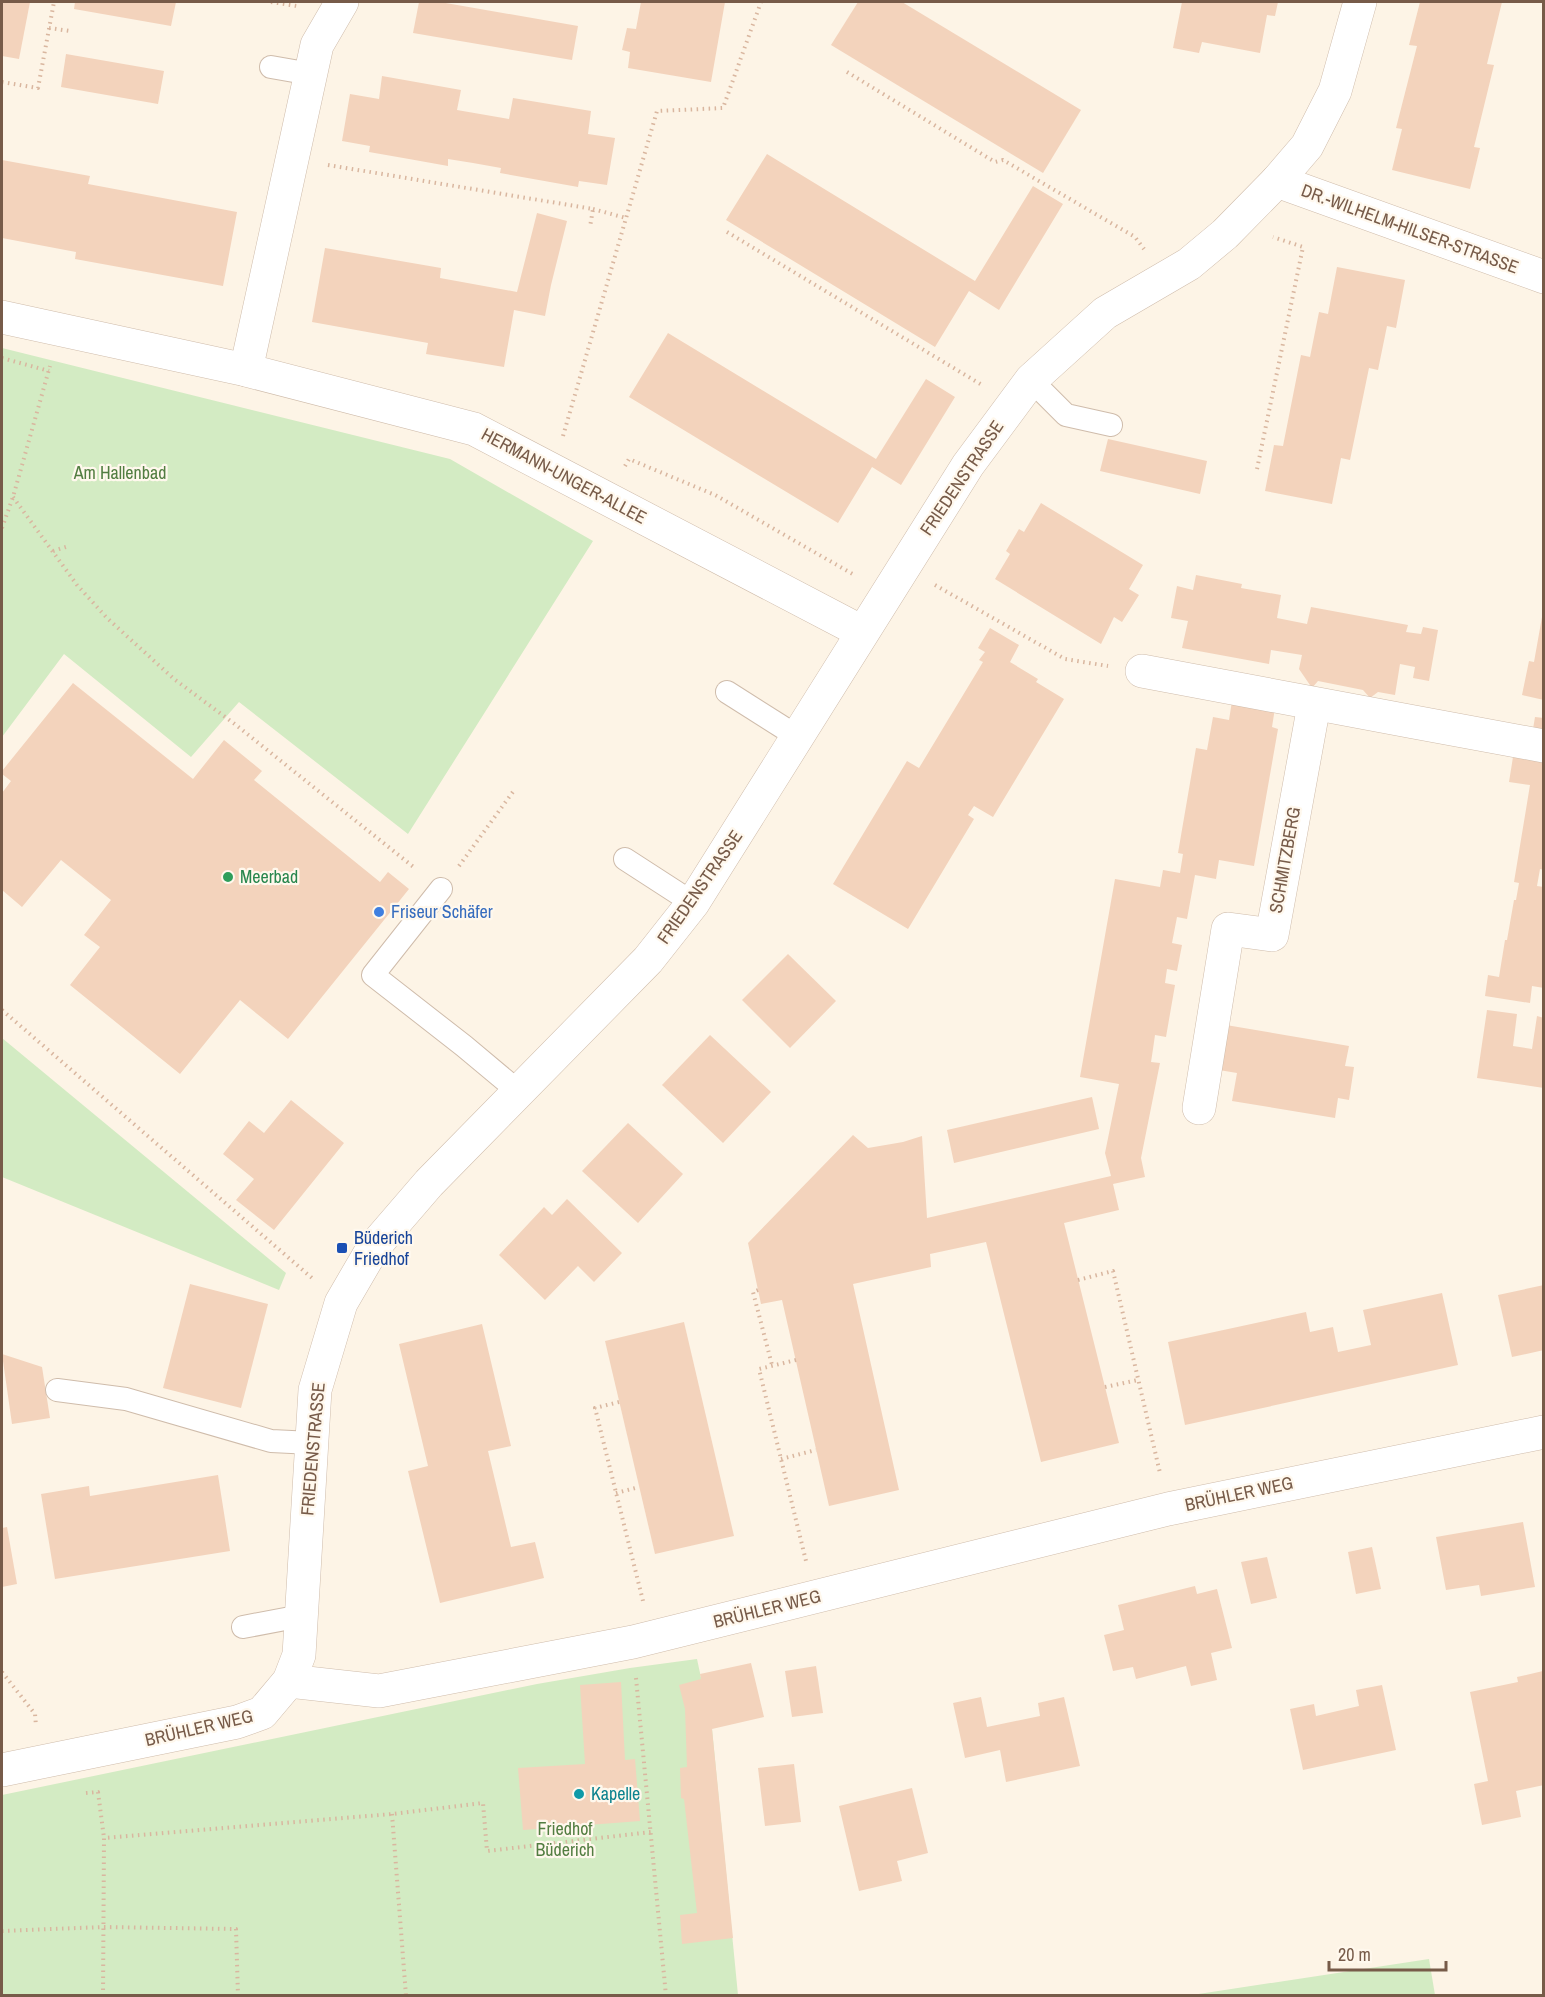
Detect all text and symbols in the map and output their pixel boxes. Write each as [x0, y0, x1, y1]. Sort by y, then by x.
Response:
street label: DR.-WILHELM-HILSER-STRASSE [1298, 178, 1522, 280]
street label: FRIEDENSTRASSE [914, 415, 1009, 540]
street label: HERMANN-UNGER-ALLEE [477, 421, 651, 530]
park label: Am Hallenbad [73, 460, 166, 485]
street label: SCHMITZBERG [1263, 805, 1306, 915]
street label: FRIEDENSTRASSE [651, 825, 748, 949]
place label: Meerbad [240, 864, 298, 889]
marker: Meerbad [221, 870, 235, 884]
place label: Friseur Schäfer [391, 899, 493, 924]
marker: Friseur Schäfer [372, 905, 386, 919]
place label: Büderich Friedhof [354, 1225, 413, 1271]
marker: Büderich Friedhof [335, 1241, 349, 1255]
street label: FRIEDENSTRASSE [294, 1381, 331, 1517]
street label: BRÜHLER WEG [1183, 1470, 1295, 1517]
street label: BRÜHLER WEG [711, 1583, 823, 1634]
street label: BRÜHLER WEG [143, 1703, 255, 1752]
place label: Kapelle [591, 1781, 640, 1806]
marker: Kapelle [572, 1787, 586, 1801]
park label: Friedhof Büderich [535, 1816, 595, 1862]
scale bar [1329, 1934, 1446, 1972]
text: 20 m [1338, 1942, 1371, 1967]

